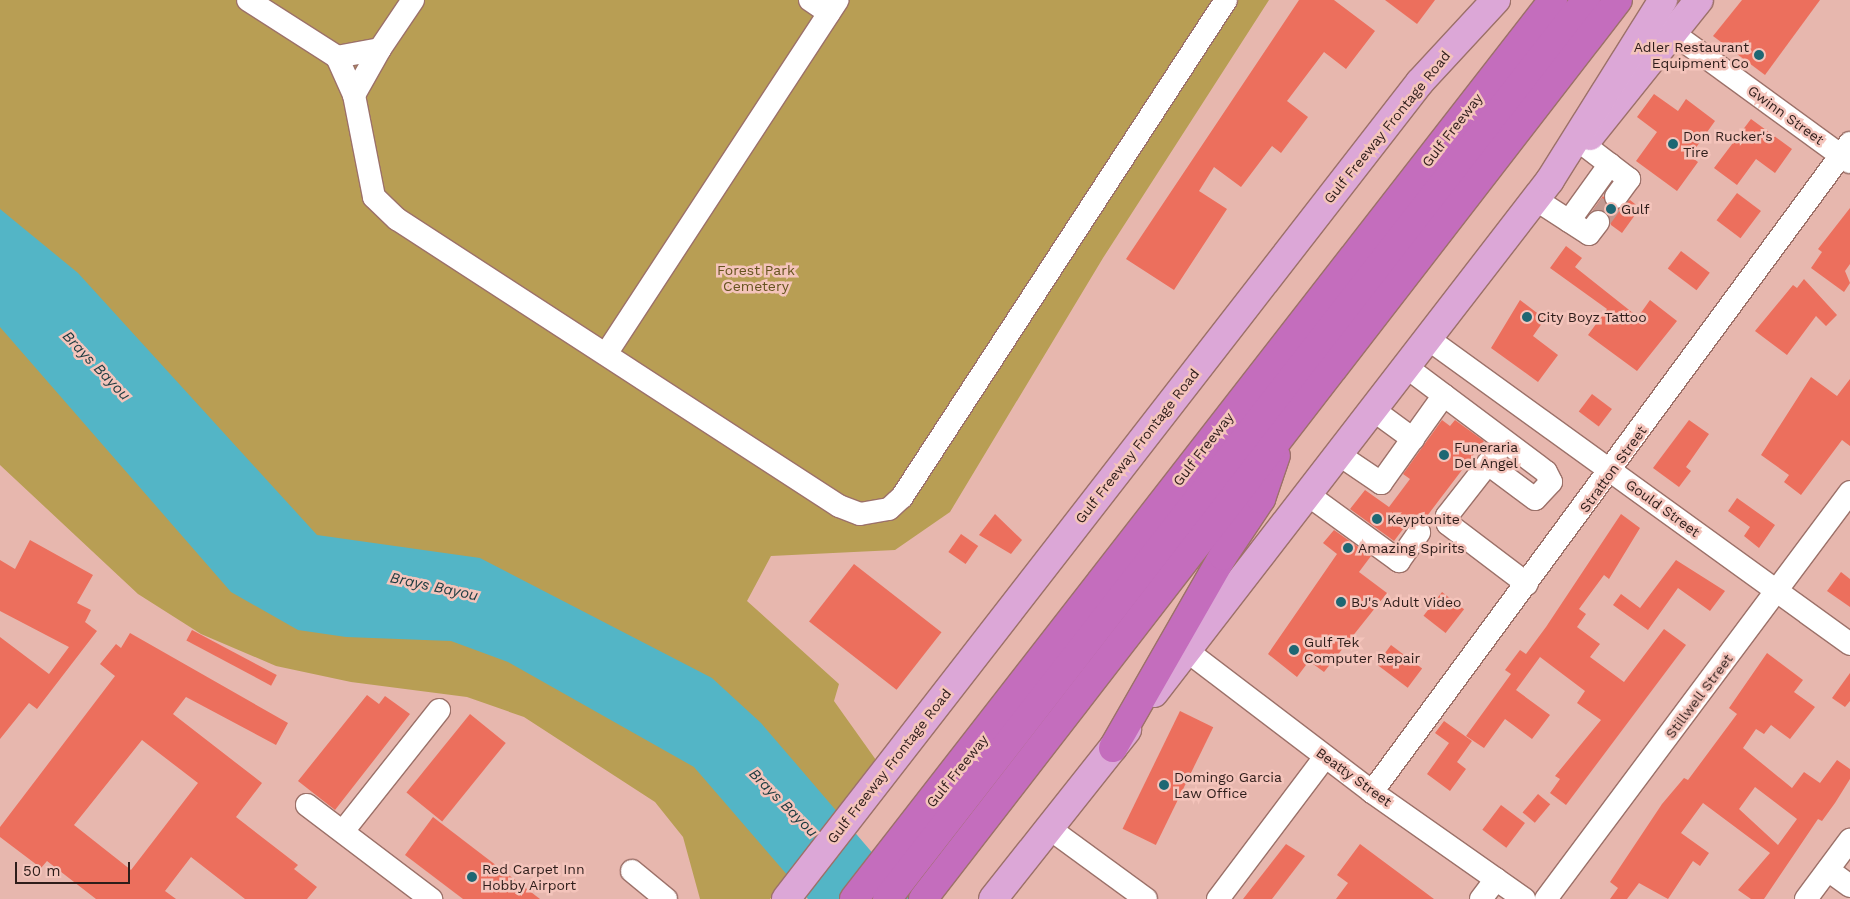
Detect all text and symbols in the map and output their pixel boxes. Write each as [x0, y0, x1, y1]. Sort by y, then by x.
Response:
place label: Adler Restaurant Equipment Co [1633, 39, 1749, 72]
street label: Gulf Freeway Frontage Road [1320, 47, 1454, 207]
marker: Adler Restaurant Equipment Co [1753, 49, 1765, 61]
street label: Gwinn Street [1745, 82, 1827, 148]
street label: Gulf Freeway [1418, 90, 1486, 170]
place label: Don Rucker's Tire [1683, 128, 1773, 160]
marker: Don Rucker's Tire [1667, 138, 1679, 150]
place label: Gulf [1621, 201, 1650, 217]
marker: Gulf [1605, 203, 1617, 215]
park label: Forest Park Cemetery [717, 262, 795, 294]
place label: City Boyz Tattoo [1537, 309, 1647, 325]
marker: City Boyz Tattoo [1521, 311, 1533, 323]
water label: Brays Bayou [58, 328, 134, 404]
street label: Gulf Freeway Frontage Road [1071, 365, 1203, 527]
street label: Gulf Freeway [1169, 409, 1237, 489]
street label: Stratton Street [1576, 422, 1650, 516]
place label: Funeraria Del Angel [1454, 439, 1519, 472]
marker: Funeraria Del Angel [1438, 449, 1450, 461]
street label: Gould Street [1623, 476, 1703, 540]
place label: Keyptonite [1387, 511, 1460, 527]
marker: Keyptonite [1371, 513, 1383, 525]
place label: Amazing Spirits [1358, 540, 1465, 556]
marker: Amazing Spirits [1342, 542, 1354, 554]
water label: Brays Bayou [388, 569, 480, 605]
place label: BJ's Adult Video [1351, 594, 1463, 610]
marker: BJ's Adult Video [1335, 596, 1347, 608]
place label: Gulf Tek Computer Repair [1304, 634, 1420, 666]
marker: Gulf Tek Computer Repair [1288, 644, 1300, 656]
street label: Stillwell Street [1662, 650, 1736, 742]
street label: Gulf Freeway Frontage Road [823, 685, 955, 847]
street label: Gulf Freeway [922, 731, 992, 811]
street label: Beatty Street [1313, 744, 1395, 810]
water label: Brays Bayou [745, 765, 821, 841]
place label: Domingo Garcia Law Office [1174, 769, 1282, 802]
marker: Domingo Garcia Law Office [1158, 779, 1170, 791]
scale bar [18, 852, 132, 884]
place label: Red Carpet Inn Hobby Airport [482, 861, 585, 894]
text: 50 m [23, 862, 60, 880]
marker: Red Carpet Inn Hobby Airport [466, 871, 478, 883]

